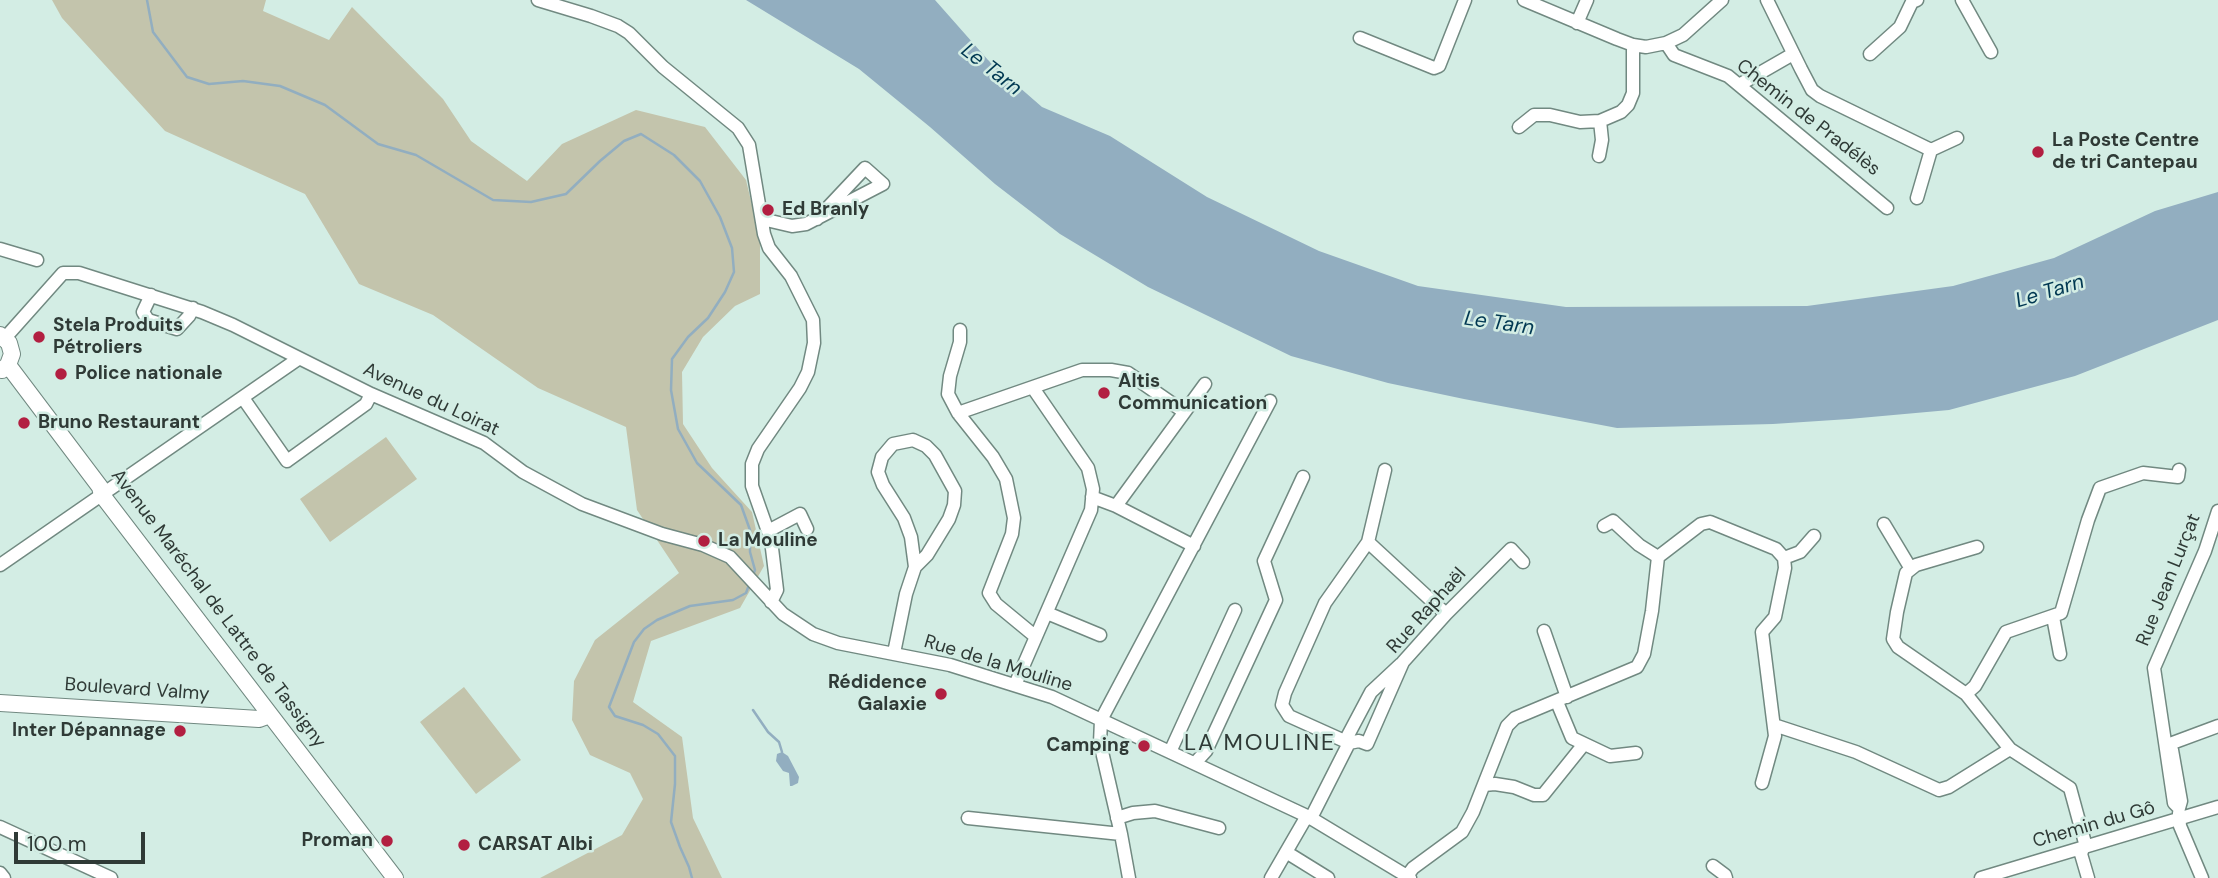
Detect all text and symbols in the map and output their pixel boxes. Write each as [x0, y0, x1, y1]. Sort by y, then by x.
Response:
water label: Le Tarn [956, 38, 1026, 102]
street label: Chemin de Pradélès [1732, 55, 1884, 181]
place label: La Poste Centre de tri Cantepau [2052, 130, 2199, 174]
marker: La Poste Centre de tri Cantepau [2030, 144, 2046, 160]
place label: Ed Branly [782, 199, 869, 221]
marker: Ed Branly [760, 202, 776, 218]
water label: Le Tarn [2013, 270, 2087, 314]
water label: Le Tarn [1462, 307, 1536, 341]
place label: Stela Produits Pétroliers [53, 315, 183, 359]
marker: Stela Produits Pétroliers [31, 329, 47, 345]
street label: Avenue du Loirat [359, 359, 503, 441]
place label: Police nationale [75, 363, 223, 385]
marker: Police nationale [53, 366, 69, 382]
place label: Altis Communication [1118, 371, 1267, 415]
marker: Altis Communication [1096, 385, 1112, 401]
place label: Bruno Restaurant [38, 412, 200, 434]
marker: Bruno Restaurant [16, 415, 32, 431]
street label: Avenue Maréchal de Lattre de Tassigny [106, 465, 330, 753]
street label: Rue Jean Lurçat [2132, 511, 2206, 649]
place label: La Mouline [718, 530, 818, 552]
marker: La Mouline [696, 533, 712, 549]
street label: Rue Raphaël [1383, 563, 1471, 659]
street label: Rue de la Mouline [921, 631, 1075, 697]
place label: Rédidence Galaxie [828, 672, 927, 716]
street label: Boulevard Valmy [64, 674, 210, 706]
marker: Rédidence Galaxie [933, 686, 949, 702]
place label: Inter Dépannage [12, 720, 166, 742]
marker: Inter Dépannage [172, 723, 188, 739]
district label: LA MOULINE [1185, 730, 1335, 758]
place label: Camping [1046, 735, 1130, 757]
marker: Camping [1136, 738, 1152, 754]
street label: Chemin du Gô [2030, 797, 2158, 853]
scale bar [18, 818, 149, 862]
text: 100 m [27, 830, 87, 858]
place label: Proman [301, 830, 373, 852]
marker: Proman [379, 833, 395, 849]
place label: CARSAT Albi [478, 834, 593, 856]
marker: CARSAT Albi [456, 837, 472, 853]

